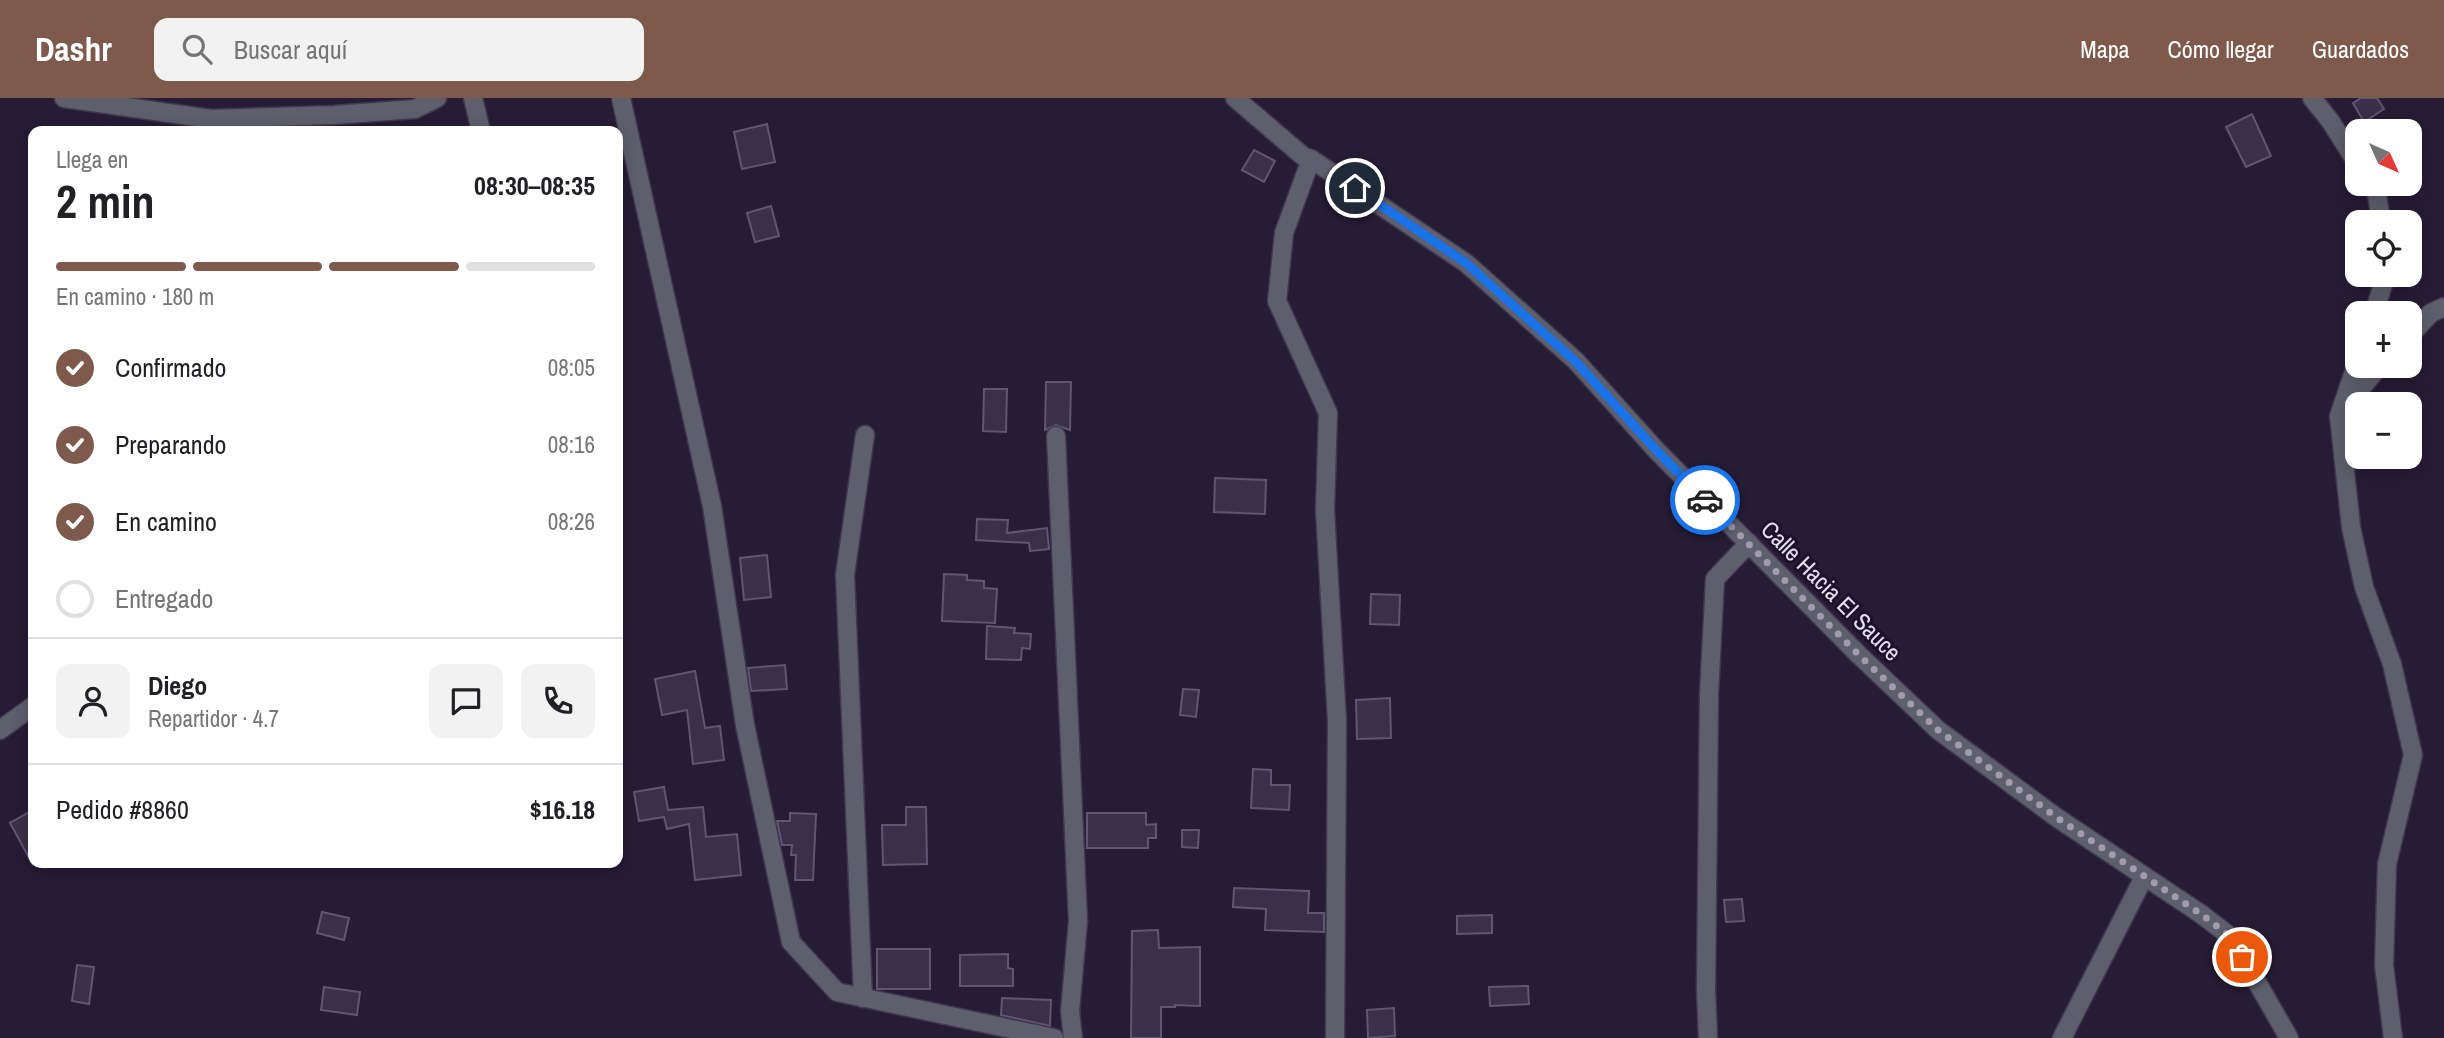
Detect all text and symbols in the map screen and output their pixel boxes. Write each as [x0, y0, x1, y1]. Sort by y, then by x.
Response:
search box [154, 18, 644, 81]
text: Dashr [35, 27, 112, 71]
icon: search [178, 30, 216, 68]
text: Buscar aquí [234, 32, 347, 67]
text: Mapa [2080, 33, 2130, 65]
text: Cómo llegar [2168, 33, 2274, 65]
text: Guardados [2312, 33, 2409, 65]
north arrow [2345, 119, 2422, 196]
map controls [2345, 119, 2422, 469]
text: Llega en [56, 144, 128, 175]
pin [1325, 158, 1385, 218]
text: 08:30–08:35 [474, 168, 595, 203]
icon: home [1336, 169, 1374, 207]
text: 2 min [56, 170, 155, 232]
button: locate [2345, 210, 2422, 287]
text: En camino · 180 m [56, 281, 214, 312]
button: + [2345, 301, 2422, 378]
icon: check [56, 349, 94, 387]
text: Confirmado [115, 350, 226, 385]
text: 08:05 [548, 352, 595, 383]
button: − [2345, 392, 2422, 469]
icon: check [56, 426, 94, 464]
text: Preparando [115, 427, 226, 462]
text: 08:16 [548, 429, 595, 460]
courier [1670, 465, 1740, 535]
icon: car [1686, 481, 1724, 519]
icon: check [56, 503, 94, 541]
text: En camino [115, 504, 217, 539]
text: 08:26 [548, 506, 595, 537]
street label: Calle Hacia El Sauce [1755, 513, 1909, 667]
text: Entregado [115, 581, 213, 616]
button: person [56, 664, 130, 738]
button: chat [429, 664, 503, 738]
button: phone [521, 664, 595, 738]
text: Diego [148, 668, 207, 703]
text: Repartidor · 4.7 [148, 703, 279, 734]
text: Pedido #8860 [56, 792, 189, 827]
text: $16.18 [530, 792, 595, 827]
pin [2212, 927, 2272, 987]
icon: bag [2223, 938, 2261, 976]

